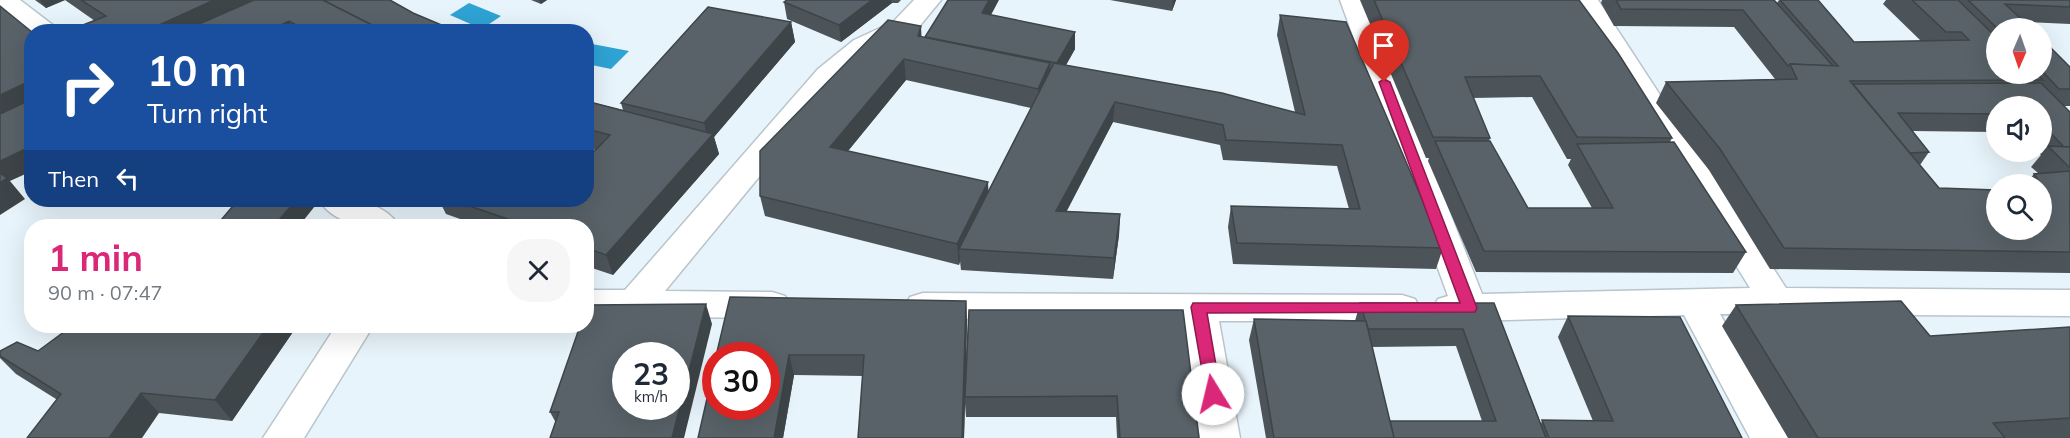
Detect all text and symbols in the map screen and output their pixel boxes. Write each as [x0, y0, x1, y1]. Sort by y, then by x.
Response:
north arrow [1986, 18, 2052, 84]
map controls [1986, 18, 2052, 240]
pin [1358, 20, 1409, 82]
icon: arrive [1367, 29, 1400, 62]
text: 10 m [147, 44, 247, 97]
icon: right [48, 48, 126, 126]
text: Turn right [147, 96, 267, 130]
button: sound [1986, 96, 2052, 162]
icon: left [111, 162, 144, 195]
text: Then [48, 165, 99, 193]
button: search [1986, 174, 2052, 240]
text: 1 min [48, 235, 143, 280]
button: close [507, 239, 570, 302]
text: 90 m · 07:47 [48, 280, 162, 305]
speed limit sign: 30 [702, 342, 780, 420]
text: 23 [633, 355, 669, 393]
position arrow [1181, 362, 1245, 426]
text: km/h [634, 387, 668, 406]

